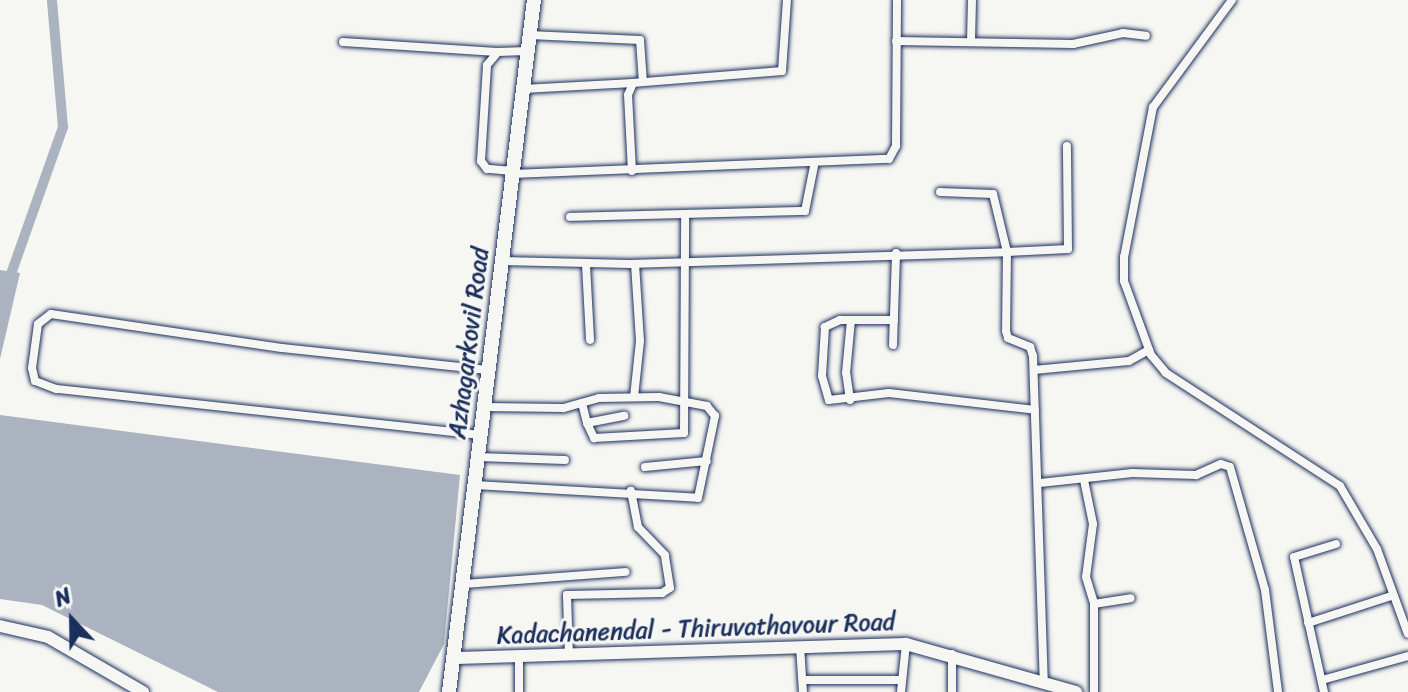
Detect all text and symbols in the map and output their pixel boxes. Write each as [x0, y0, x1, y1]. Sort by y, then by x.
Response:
street label: Azhagarkovil Road [443, 246, 495, 440]
text: N [48, 576, 77, 618]
north arrow [32, 580, 112, 660]
street label: Kadachanendal - Thiruvathavour Road [496, 608, 896, 650]

